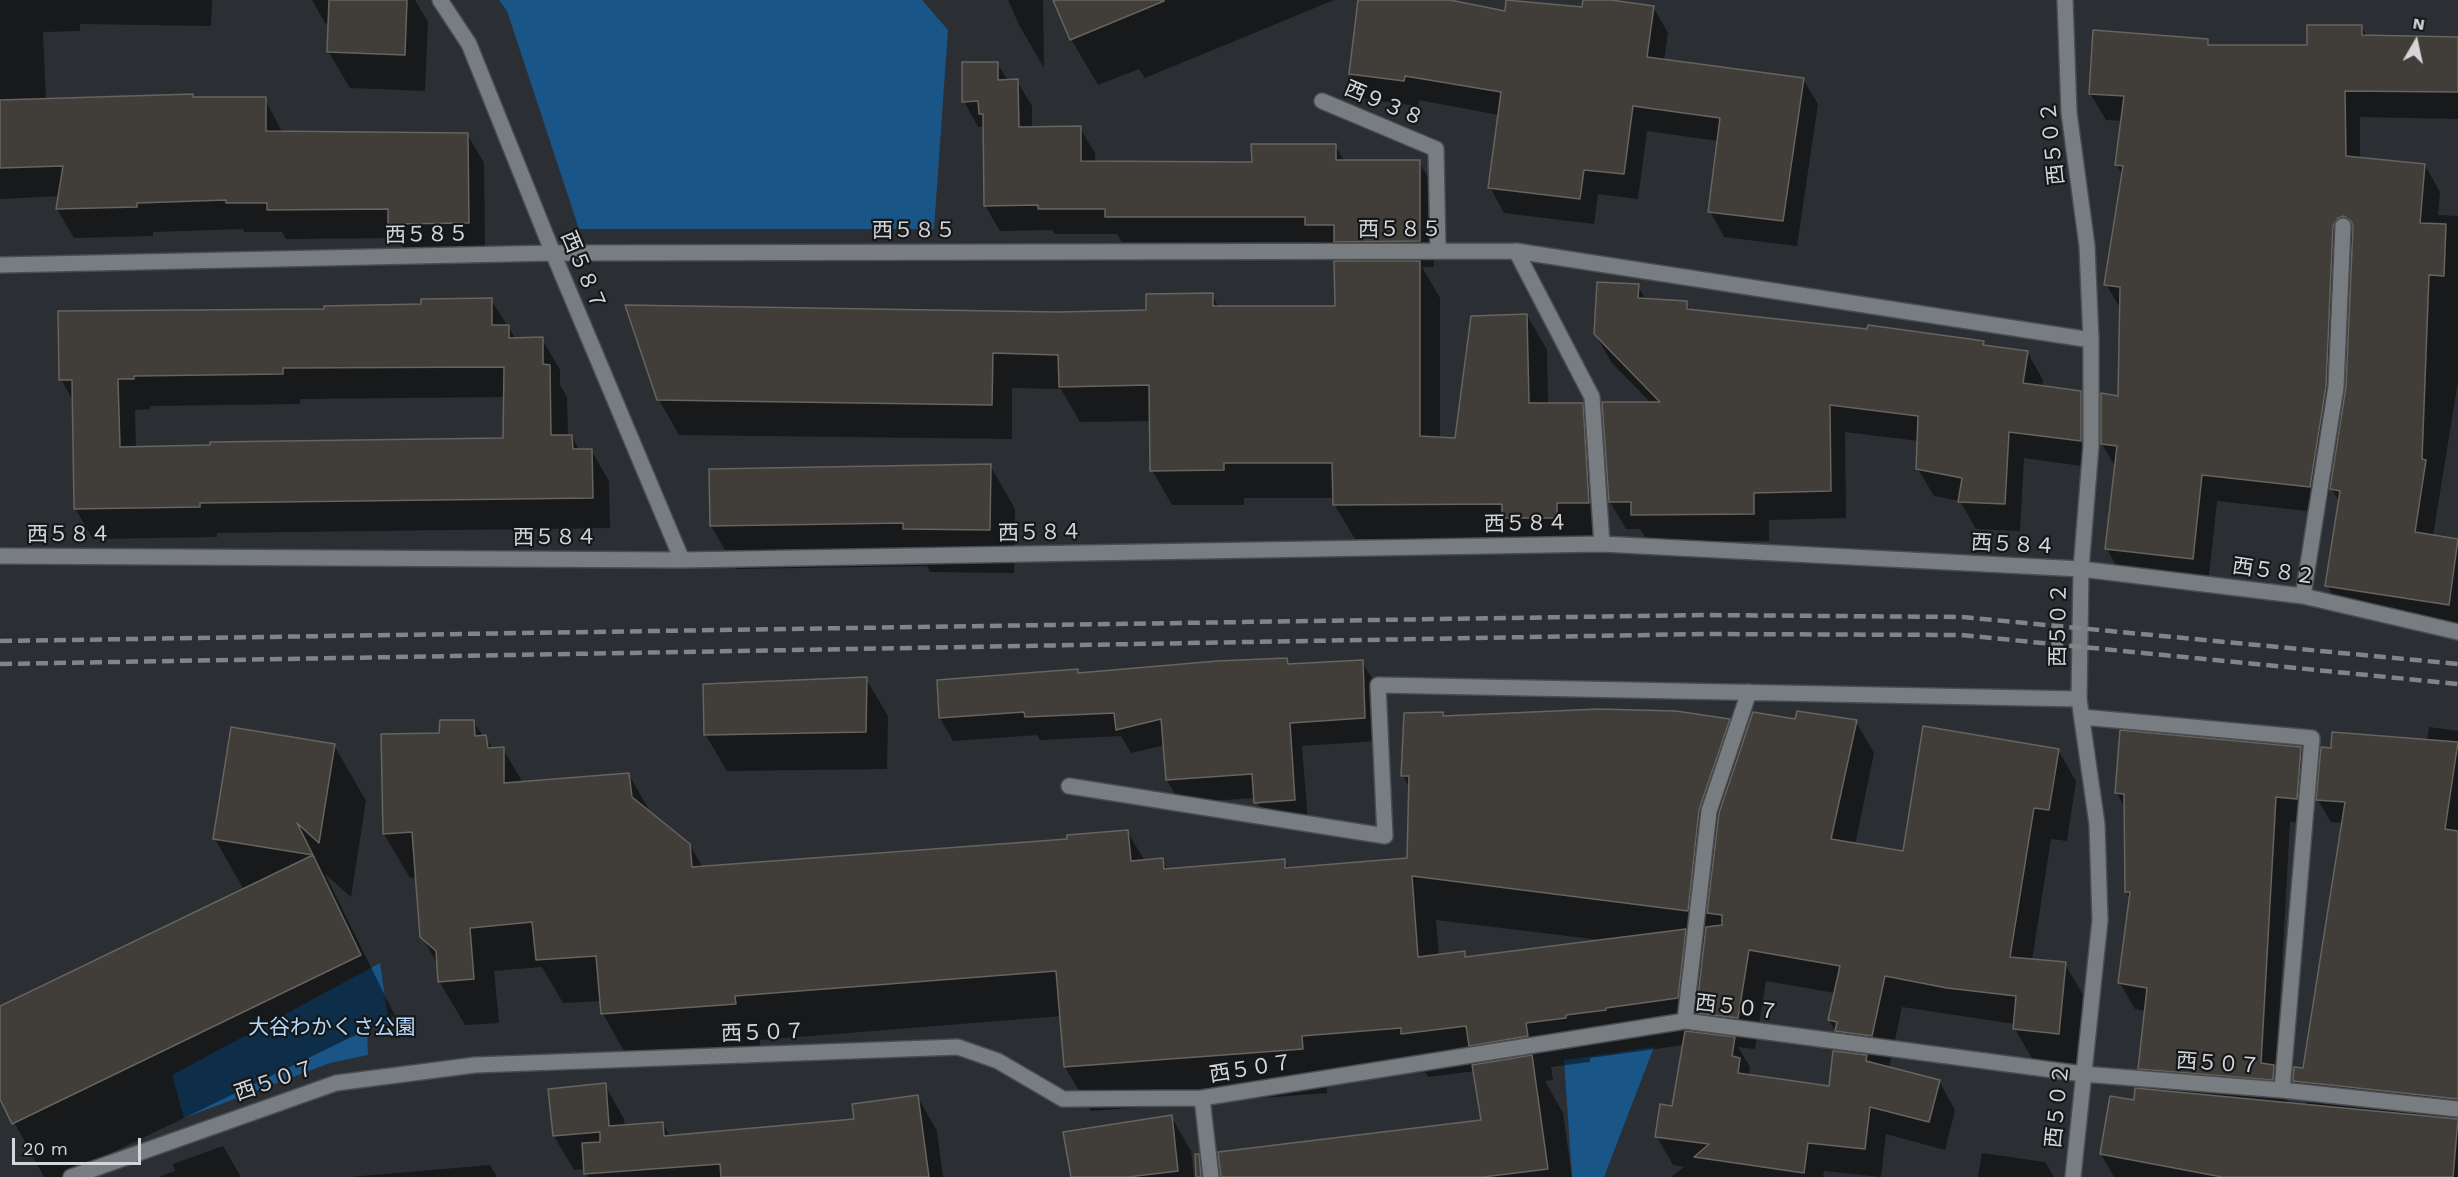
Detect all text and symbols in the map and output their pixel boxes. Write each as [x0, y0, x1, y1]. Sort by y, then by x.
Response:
north arrow [2386, 12, 2446, 72]
text: N [2412, 13, 2426, 34]
street label: 西９３８ [1340, 76, 1428, 132]
street label: 西５０２ [2036, 100, 2070, 186]
street label: 西５８５ [1358, 217, 1442, 243]
street label: 西５８５ [872, 218, 956, 244]
street label: 西５８５ [385, 222, 469, 248]
street label: 西５８７ [555, 227, 611, 315]
street label: 西５８４ [1484, 511, 1568, 537]
street label: 西５８４ [998, 520, 1082, 546]
street label: 西５８４ [27, 522, 111, 548]
street label: 西５８４ [513, 525, 597, 551]
street label: 西５８４ [1970, 530, 2056, 560]
street label: 西５８２ [2231, 554, 2317, 590]
street label: 西５０２ [2046, 583, 2072, 667]
street label: 西５０７ [1694, 990, 1780, 1026]
park label: 大谷わかくさ公園 [248, 1015, 416, 1041]
street label: 西５０７ [721, 1019, 805, 1047]
street label: 西５０７ [2175, 1049, 2261, 1079]
street label: 西５０７ [1208, 1050, 1294, 1088]
street label: 西５０７ [231, 1055, 319, 1107]
street label: 西５０２ [2041, 1063, 2075, 1149]
scale bar [15, 1126, 144, 1164]
text: 20 m [23, 1138, 68, 1159]

